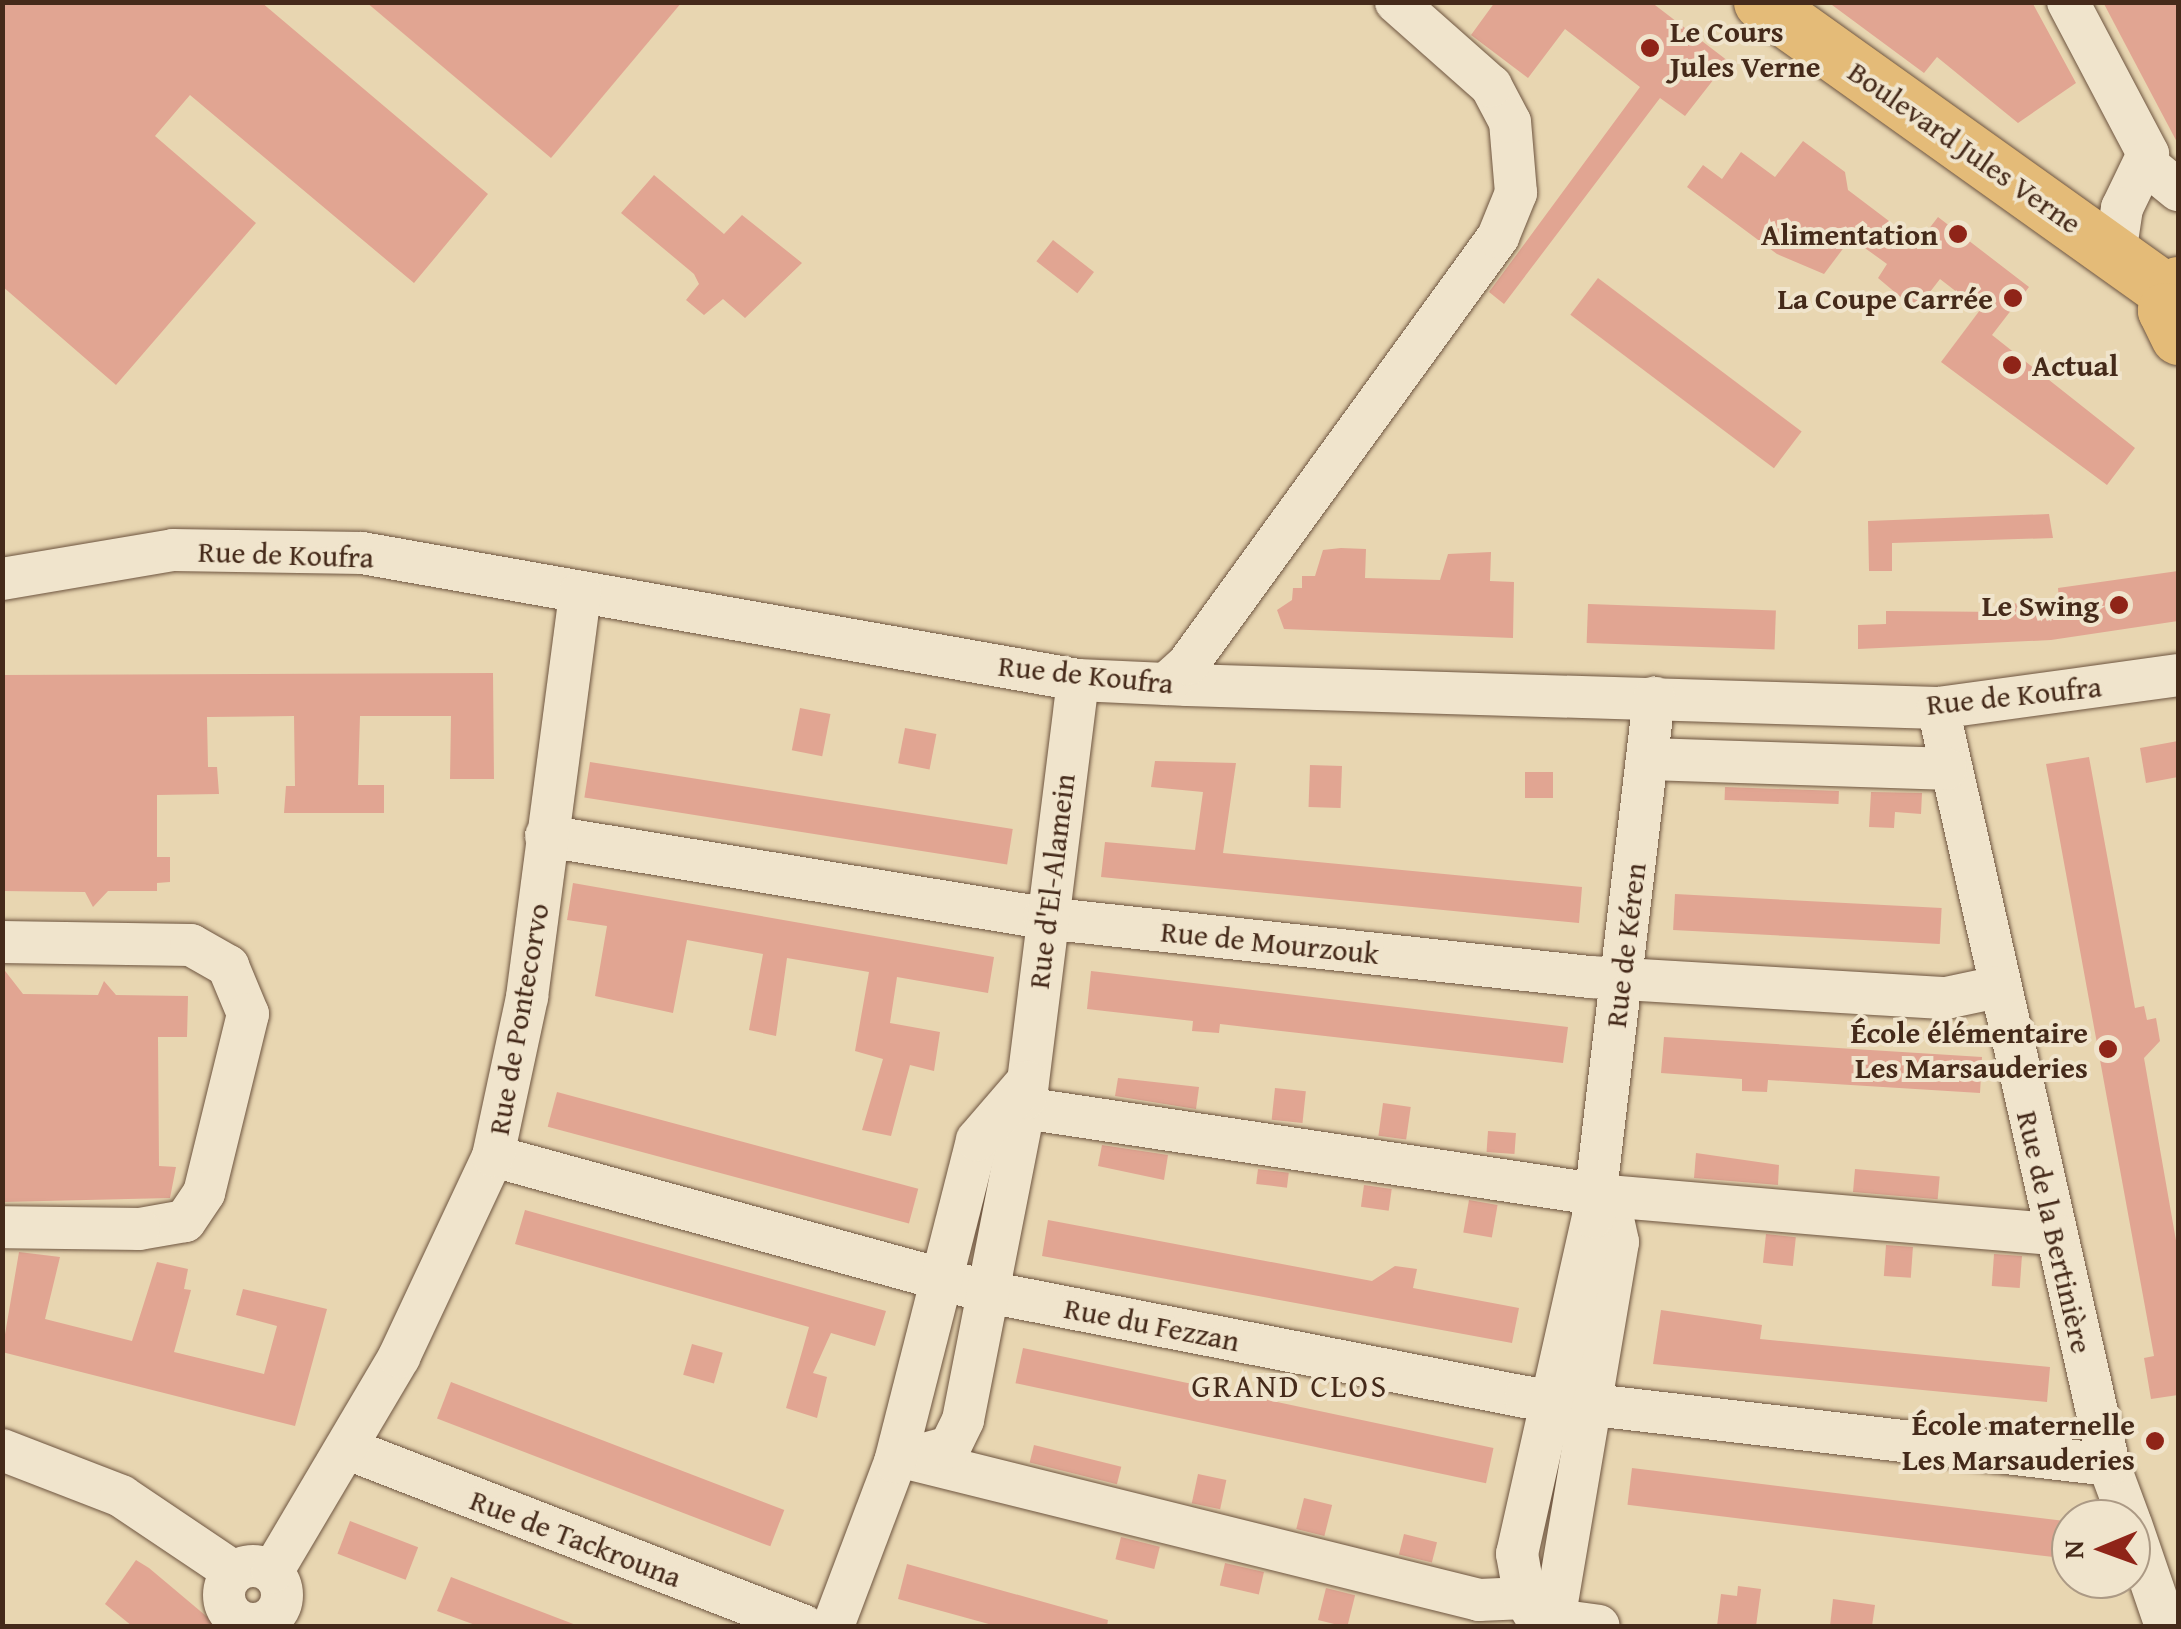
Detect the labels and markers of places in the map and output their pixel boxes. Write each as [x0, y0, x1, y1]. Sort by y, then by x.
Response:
place label: Le Cours Jules Verne [1670, 13, 1820, 84]
marker: Le Cours Jules Verne [1639, 37, 1661, 59]
place label: Alimentation [1761, 216, 1938, 252]
marker: Alimentation [1947, 223, 1969, 245]
place label: La Coupe Carrée [1777, 280, 1993, 316]
marker: La Coupe Carrée [2002, 287, 2024, 309]
place label: Actual [2032, 347, 2118, 383]
marker: Actual [2001, 354, 2023, 376]
place label: Le Swing [1982, 587, 2099, 623]
marker: Le Swing [2108, 594, 2130, 616]
place label: École élémentaire Les Marsauderies [1850, 1014, 2088, 1084]
marker: École élémentaire Les Marsauderies [2097, 1038, 2119, 1060]
place label: École maternelle Les Marsauderies [1902, 1406, 2135, 1476]
marker: École maternelle Les Marsauderies [2144, 1430, 2166, 1452]

